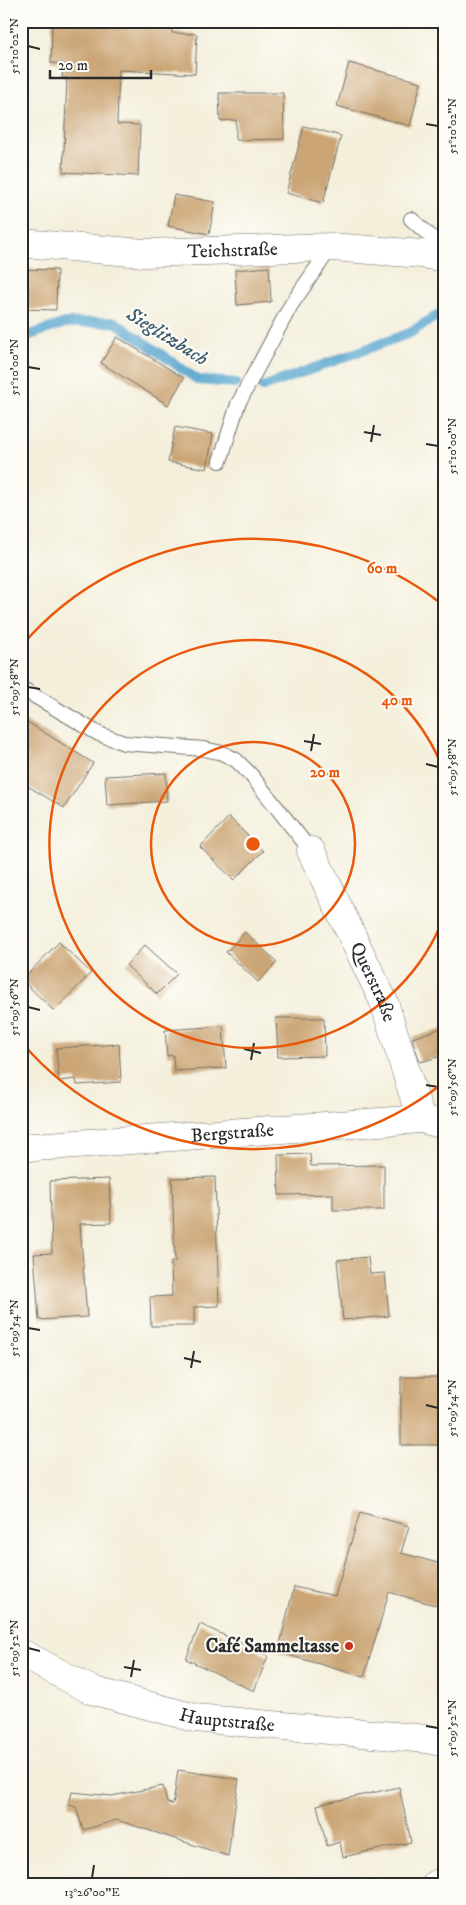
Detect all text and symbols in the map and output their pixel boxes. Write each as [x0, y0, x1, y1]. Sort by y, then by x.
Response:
text: 51°10'02"N [7, 18, 22, 74]
scale bar [50, 48, 151, 80]
text: 20 m [58, 56, 88, 75]
text: 51°10'02"N [445, 98, 460, 154]
street label: Teichstraße [187, 237, 278, 263]
water label: Sieglitzbach [121, 302, 212, 372]
text: 51°10'00"N [7, 338, 22, 395]
text: 51°10'00"N [445, 417, 460, 474]
text: 60 m [367, 559, 398, 578]
text: 51°09'58"N [7, 658, 22, 716]
text: 40 m [380, 691, 413, 710]
text: 51°09'58"N [445, 738, 460, 796]
text: 20 m [310, 763, 341, 782]
centre of rings [244, 835, 262, 853]
street label: Querstraße [345, 938, 401, 1025]
text: 51°09'56"N [7, 978, 22, 1036]
text: 51°09'56"N [445, 1058, 460, 1116]
street label: Bergstraße [190, 1118, 275, 1147]
text: 51°09'54"N [7, 1299, 22, 1357]
text: 51°09'54"N [445, 1379, 460, 1437]
text: 51°09'52"N [7, 1619, 22, 1677]
place label: Café Sammeltasse [206, 1635, 339, 1658]
marker: Café Sammeltasse [343, 1640, 355, 1652]
text: 51°09'52"N [445, 1699, 460, 1757]
street label: Hauptstraße [177, 1703, 276, 1737]
text: 13°26'00"E [64, 1885, 120, 1900]

